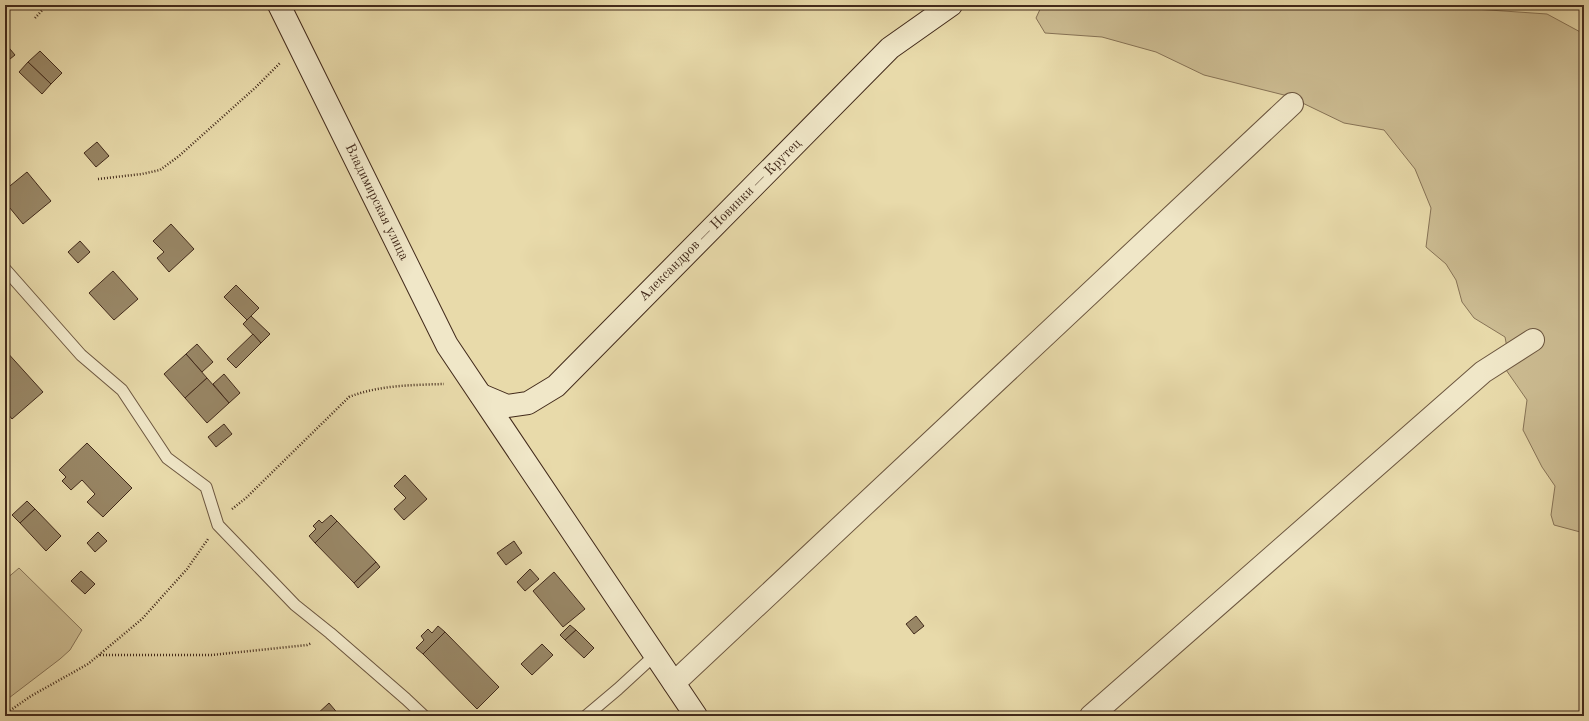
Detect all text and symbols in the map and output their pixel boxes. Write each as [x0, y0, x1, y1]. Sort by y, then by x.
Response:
street label: Александров — Новинки — Крутец [636, 136, 804, 304]
street label: Владимирская улица [343, 141, 411, 263]

